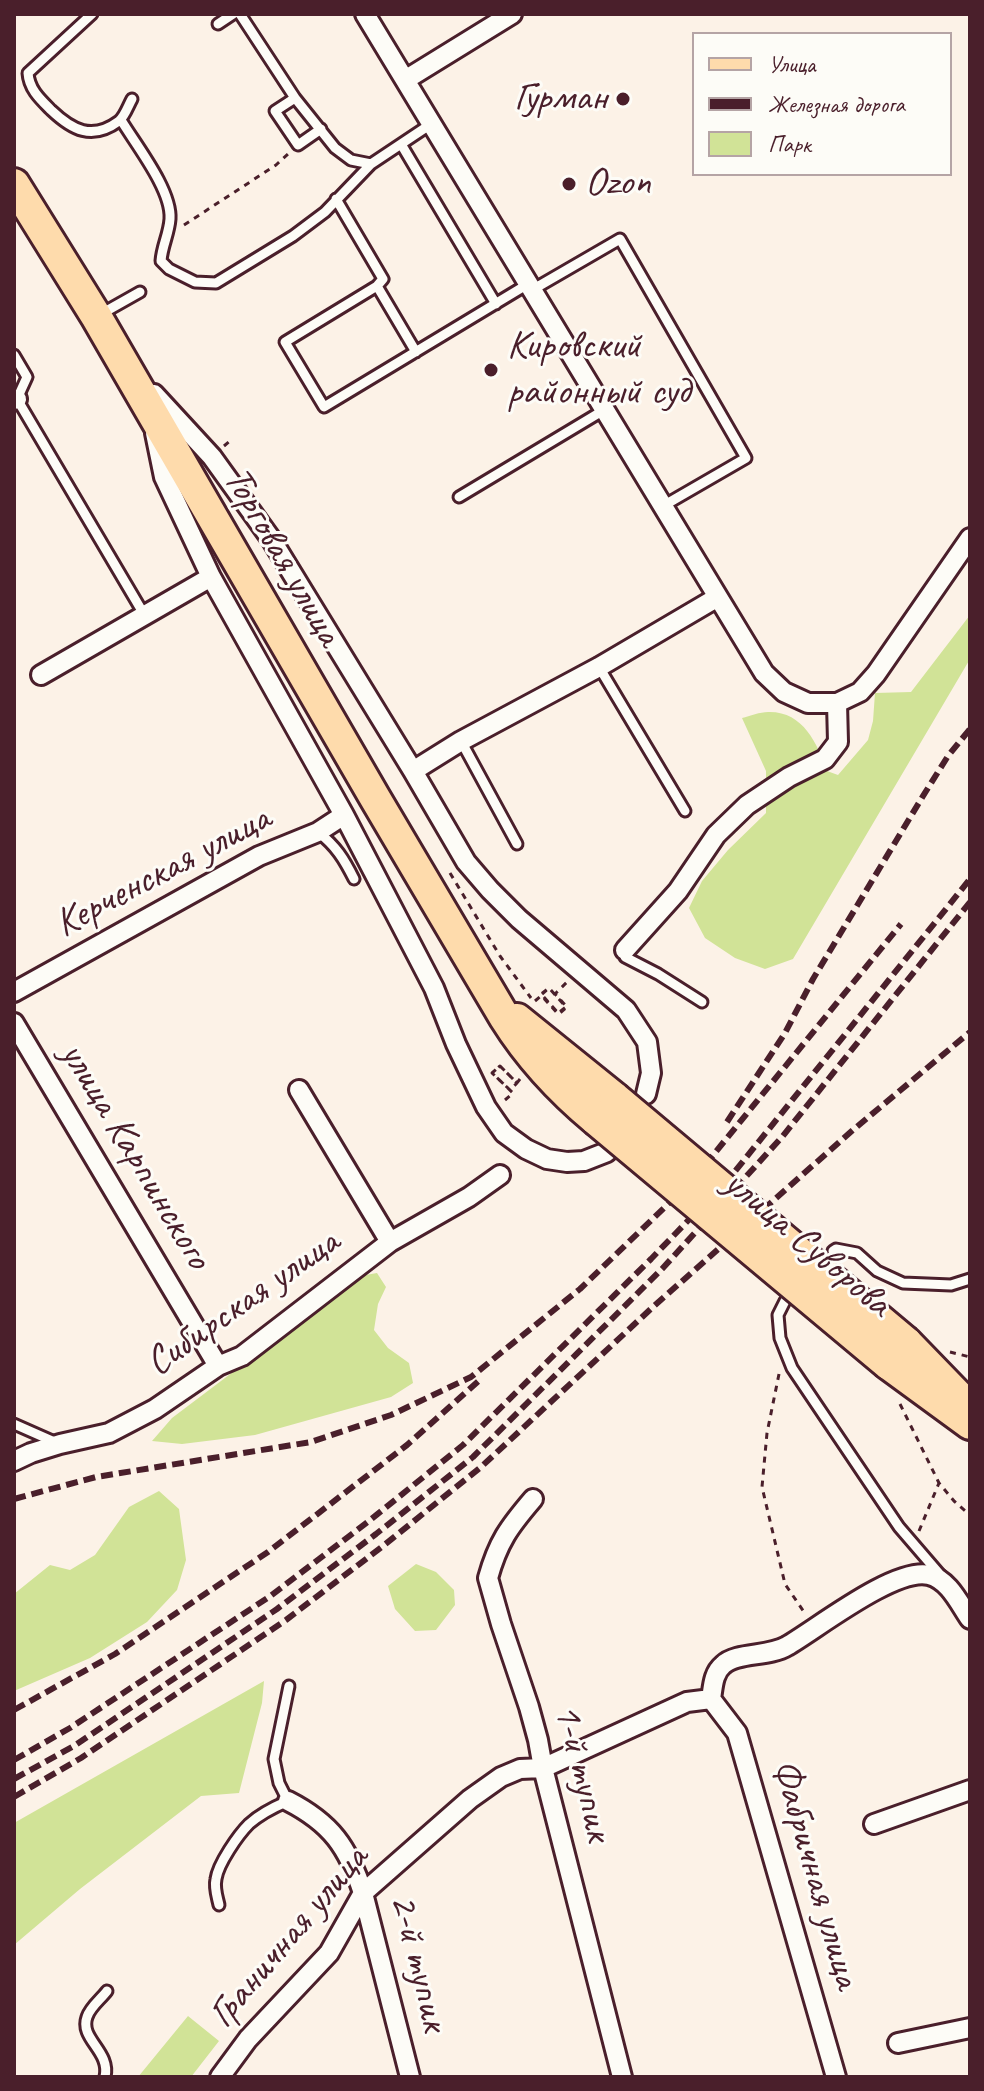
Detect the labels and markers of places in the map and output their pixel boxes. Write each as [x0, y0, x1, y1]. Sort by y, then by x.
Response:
place label: Гурман [514, 75, 607, 123]
marker: Гурман [614, 90, 632, 108]
place label: Ozon [585, 160, 651, 208]
marker: Ozon [560, 175, 578, 193]
place label: Кировский районный суд [507, 323, 690, 417]
marker: Кировский районный суд [482, 361, 500, 379]

